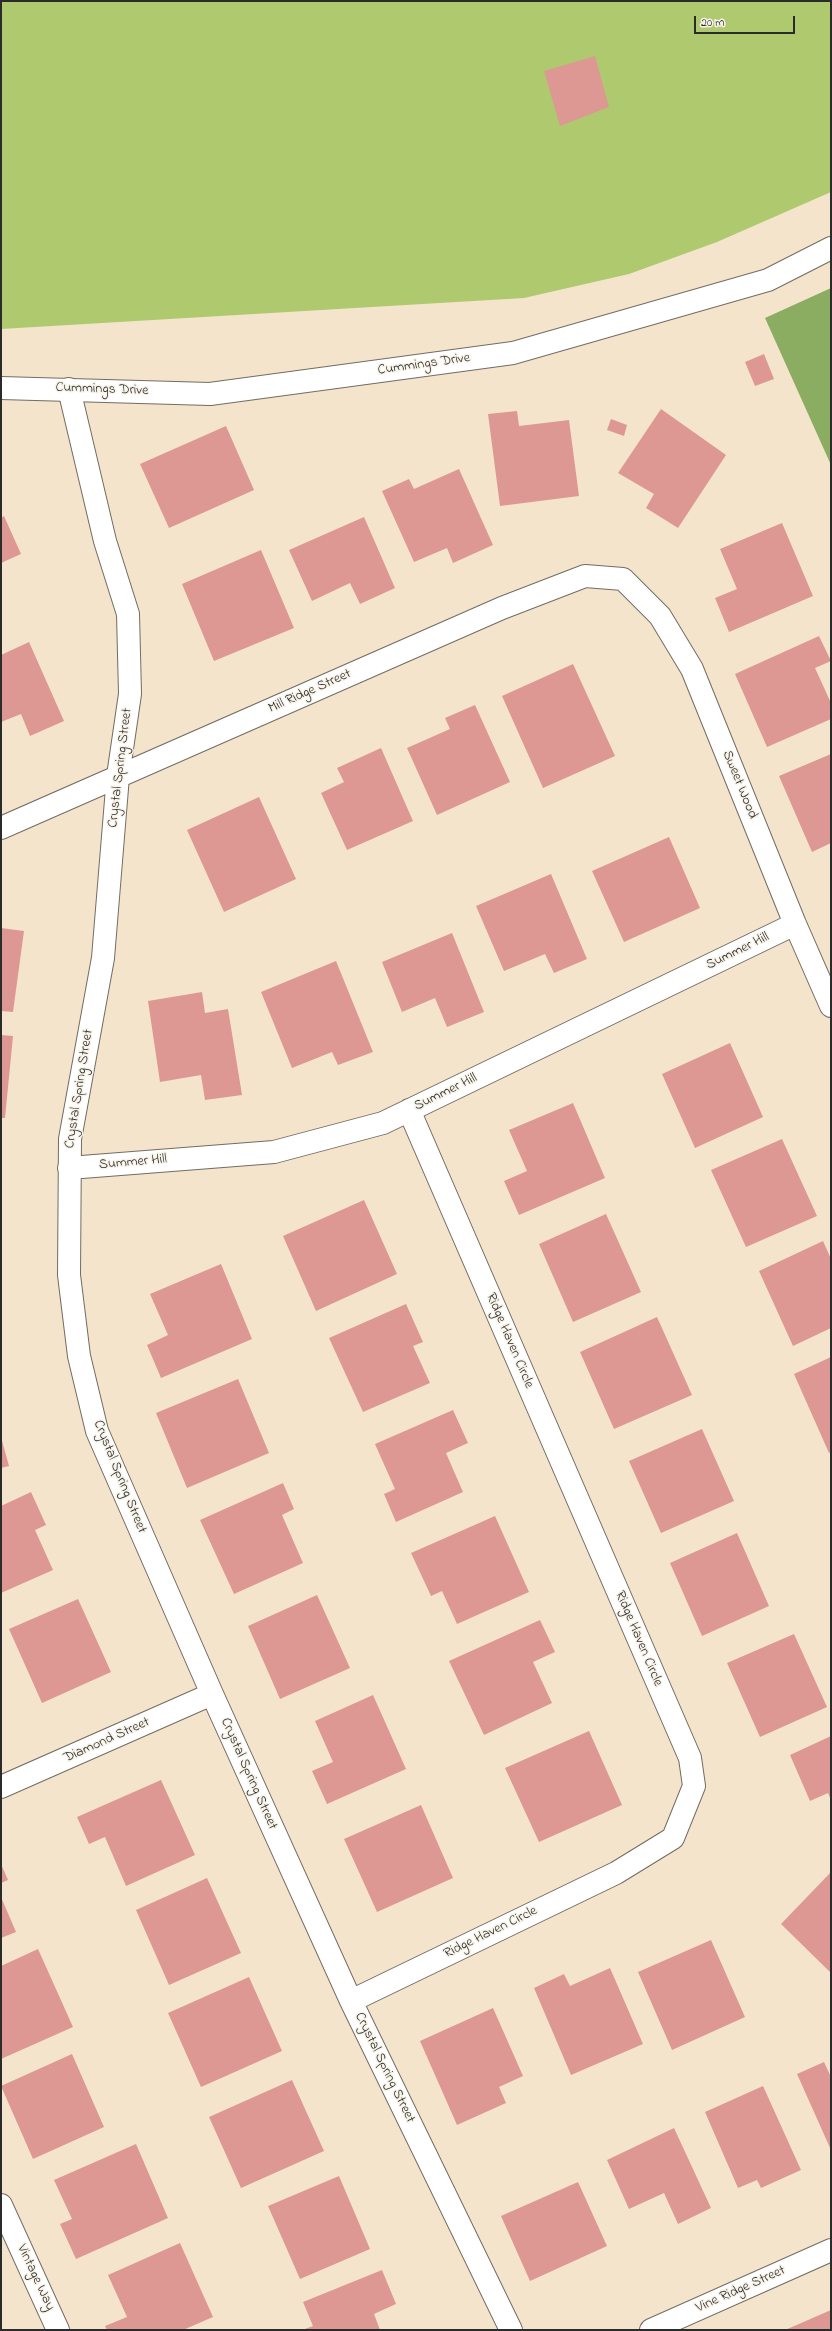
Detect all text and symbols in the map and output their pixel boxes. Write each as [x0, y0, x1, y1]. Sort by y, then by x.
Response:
scale bar [696, 8, 797, 34]
text: 20 m [701, 14, 724, 32]
street label: Cummings Drive [377, 350, 471, 380]
street label: Cummings Drive [55, 380, 149, 400]
street label: Mill Ridge Street [266, 666, 354, 718]
street label: Crystal Spring Street [105, 707, 137, 829]
street label: Sweet Wood [718, 748, 760, 822]
street label: Summer Hill [704, 930, 772, 974]
street label: Crystal Spring Street [62, 1028, 98, 1150]
street label: Summer Hill [412, 1071, 480, 1115]
street label: Summer Hill [98, 1152, 168, 1174]
street label: Ridge Haven Circle [481, 1291, 537, 1391]
street label: Crystal Spring Street [89, 1418, 149, 1536]
street label: Ridge Haven Circle [610, 1589, 666, 1689]
street label: Diamond Street [62, 1715, 152, 1767]
street label: Crystal Spring Street [216, 1716, 280, 1832]
street label: Ridge Haven Circle [442, 1903, 540, 1963]
street label: Crystal Spring Street [350, 2010, 418, 2126]
street label: Vintage Way [12, 2242, 58, 2314]
street label: Vine Ridge Street [694, 2263, 788, 2317]

